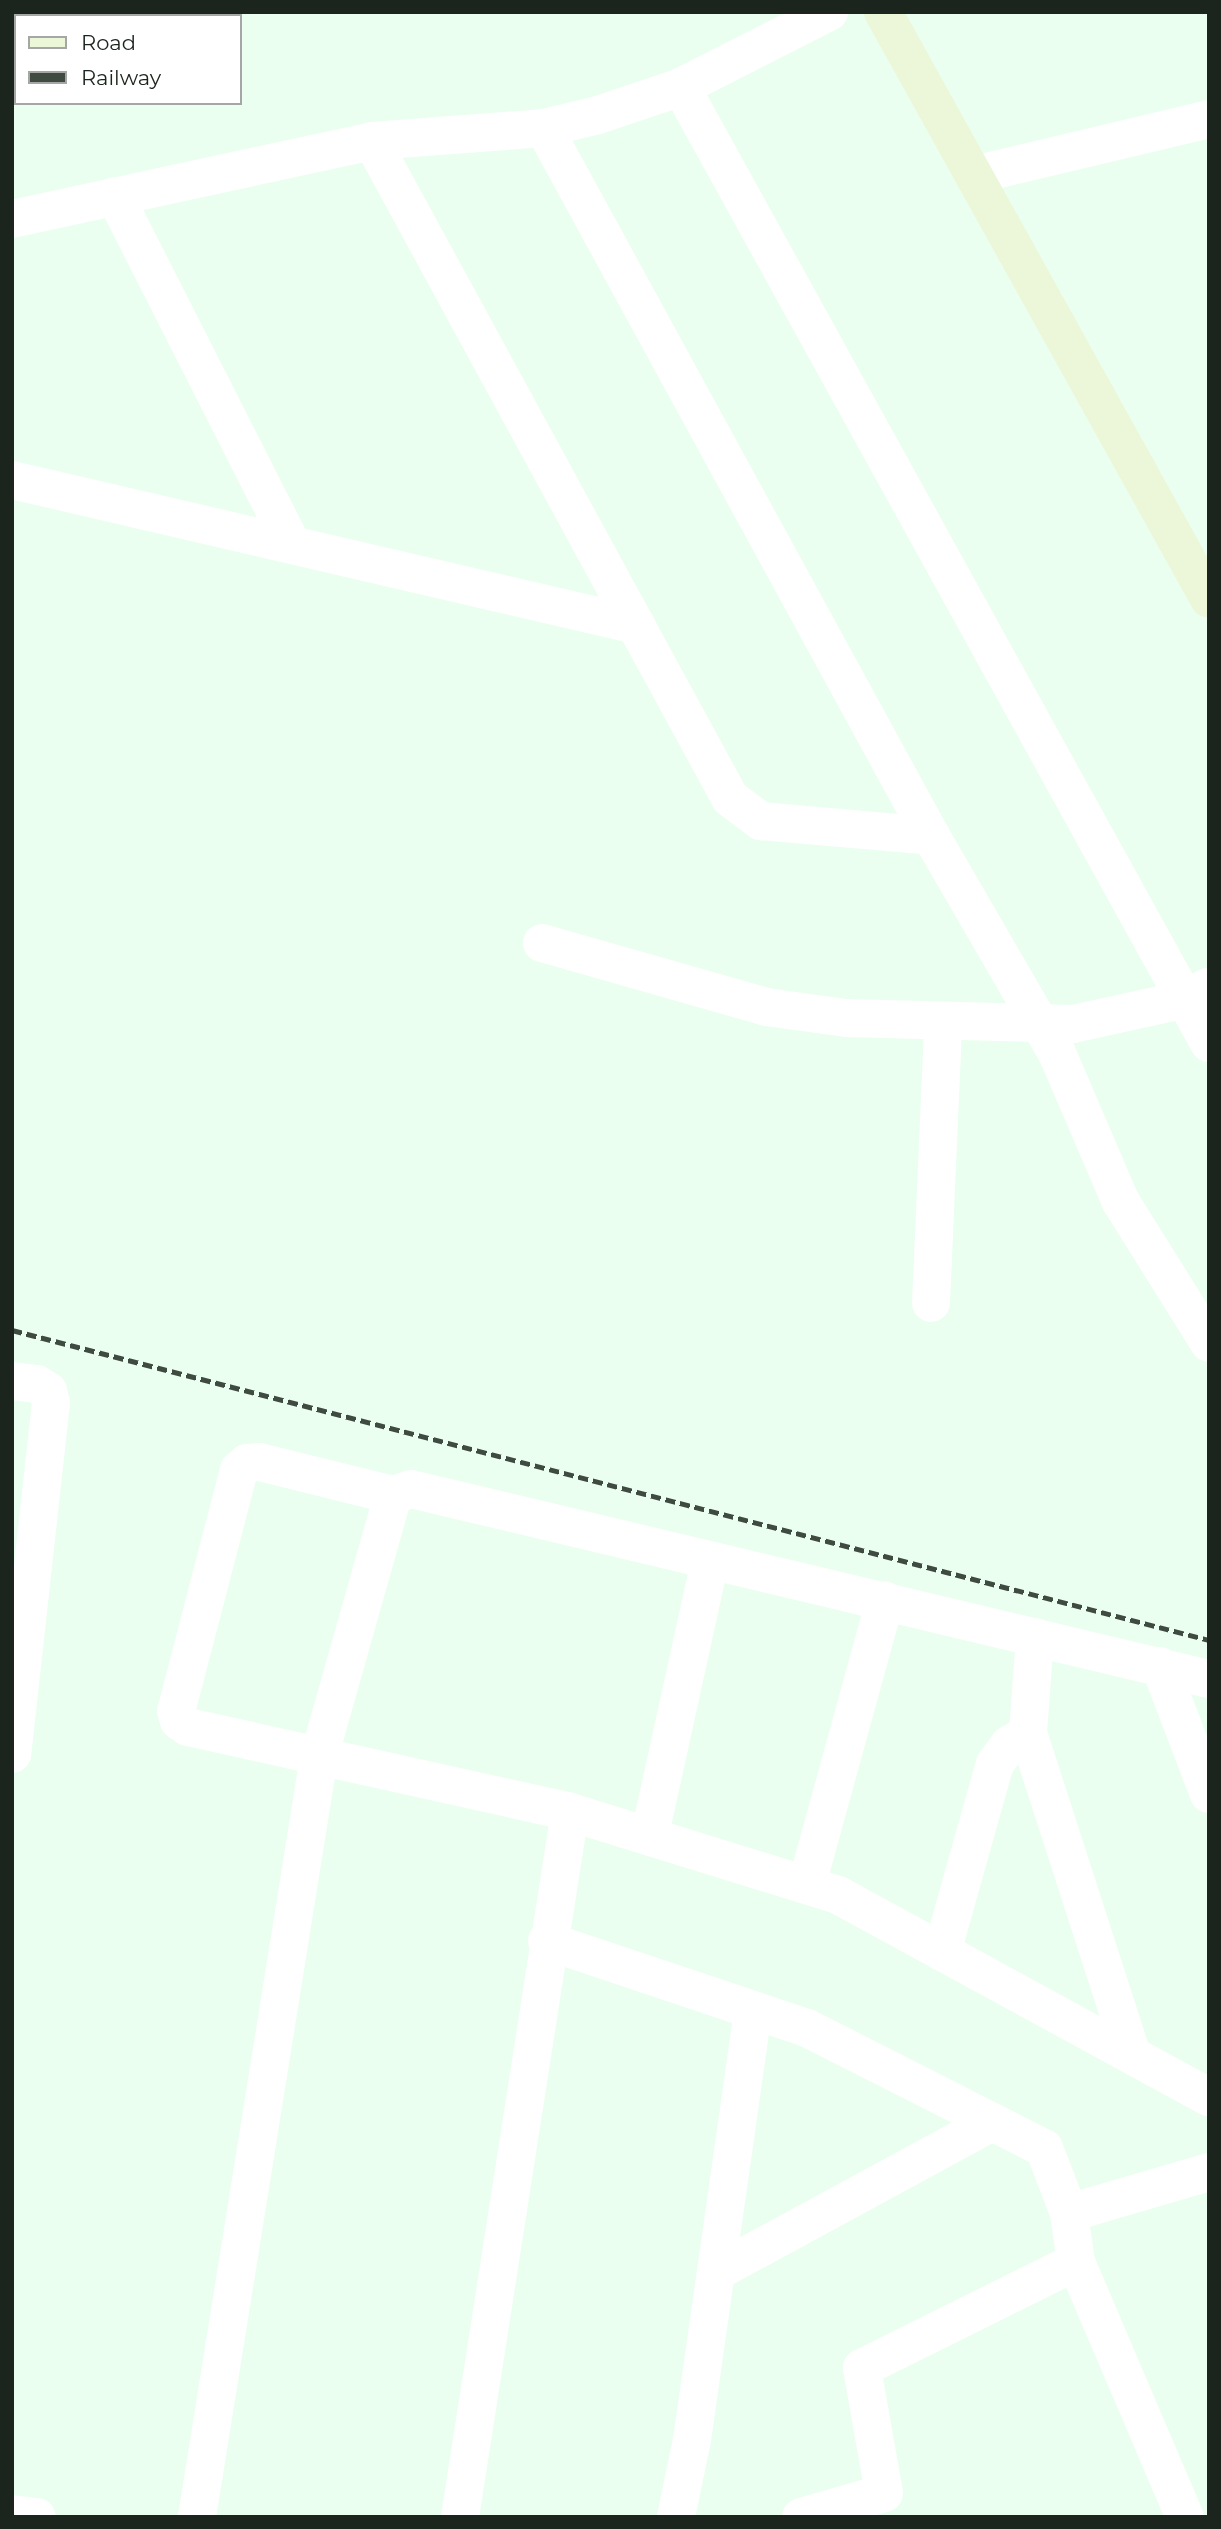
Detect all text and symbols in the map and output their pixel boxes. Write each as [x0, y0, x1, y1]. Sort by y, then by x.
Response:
legend [14, 14, 242, 105]
text: Road [81, 30, 136, 55]
text: Railway [81, 65, 161, 90]

